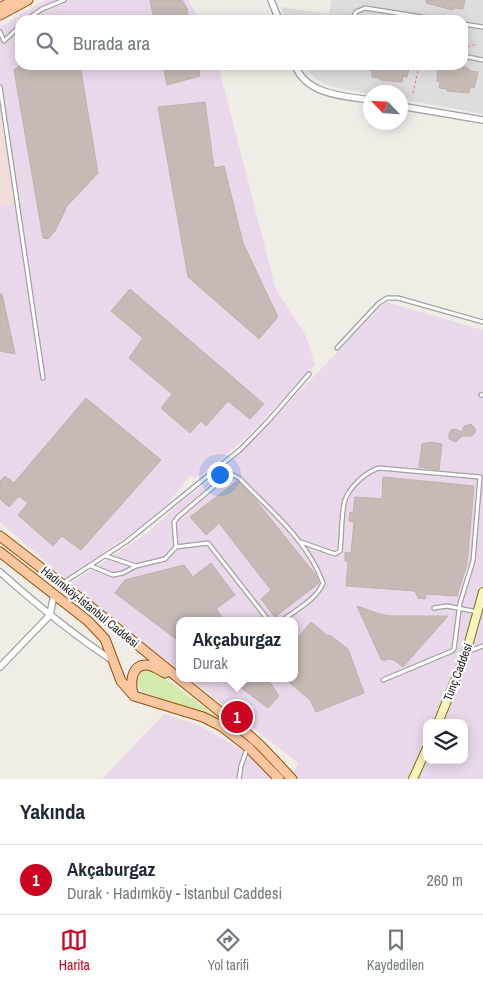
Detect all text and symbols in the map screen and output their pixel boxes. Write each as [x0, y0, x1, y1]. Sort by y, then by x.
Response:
search box [15, 15, 468, 70]
icon: search [33, 29, 61, 57]
text: Burada ara [73, 30, 150, 56]
north arrow [363, 85, 408, 130]
your location [207, 462, 233, 488]
street label: Hadımköy-İstanbul Caddesi [38, 563, 142, 651]
popup [176, 617, 298, 682]
text: Akçaburgaz [193, 626, 281, 652]
street label: Tunç Caddesi [440, 641, 476, 703]
text: Durak [193, 652, 228, 674]
pin: 1 [221, 698, 253, 736]
map controls [423, 719, 468, 764]
button: layers [423, 719, 468, 764]
text: Yakında [20, 797, 85, 826]
text: Akçaburgaz [67, 856, 155, 882]
text: 1 [32, 869, 40, 891]
text: 260 m [427, 869, 463, 891]
text: Durak · Hadımköy - İstanbul Caddesi [67, 882, 282, 904]
tab: Harita [59, 926, 90, 974]
tab: Yol tarifi [207, 926, 249, 974]
tab: Kaydedilen [367, 926, 424, 974]

